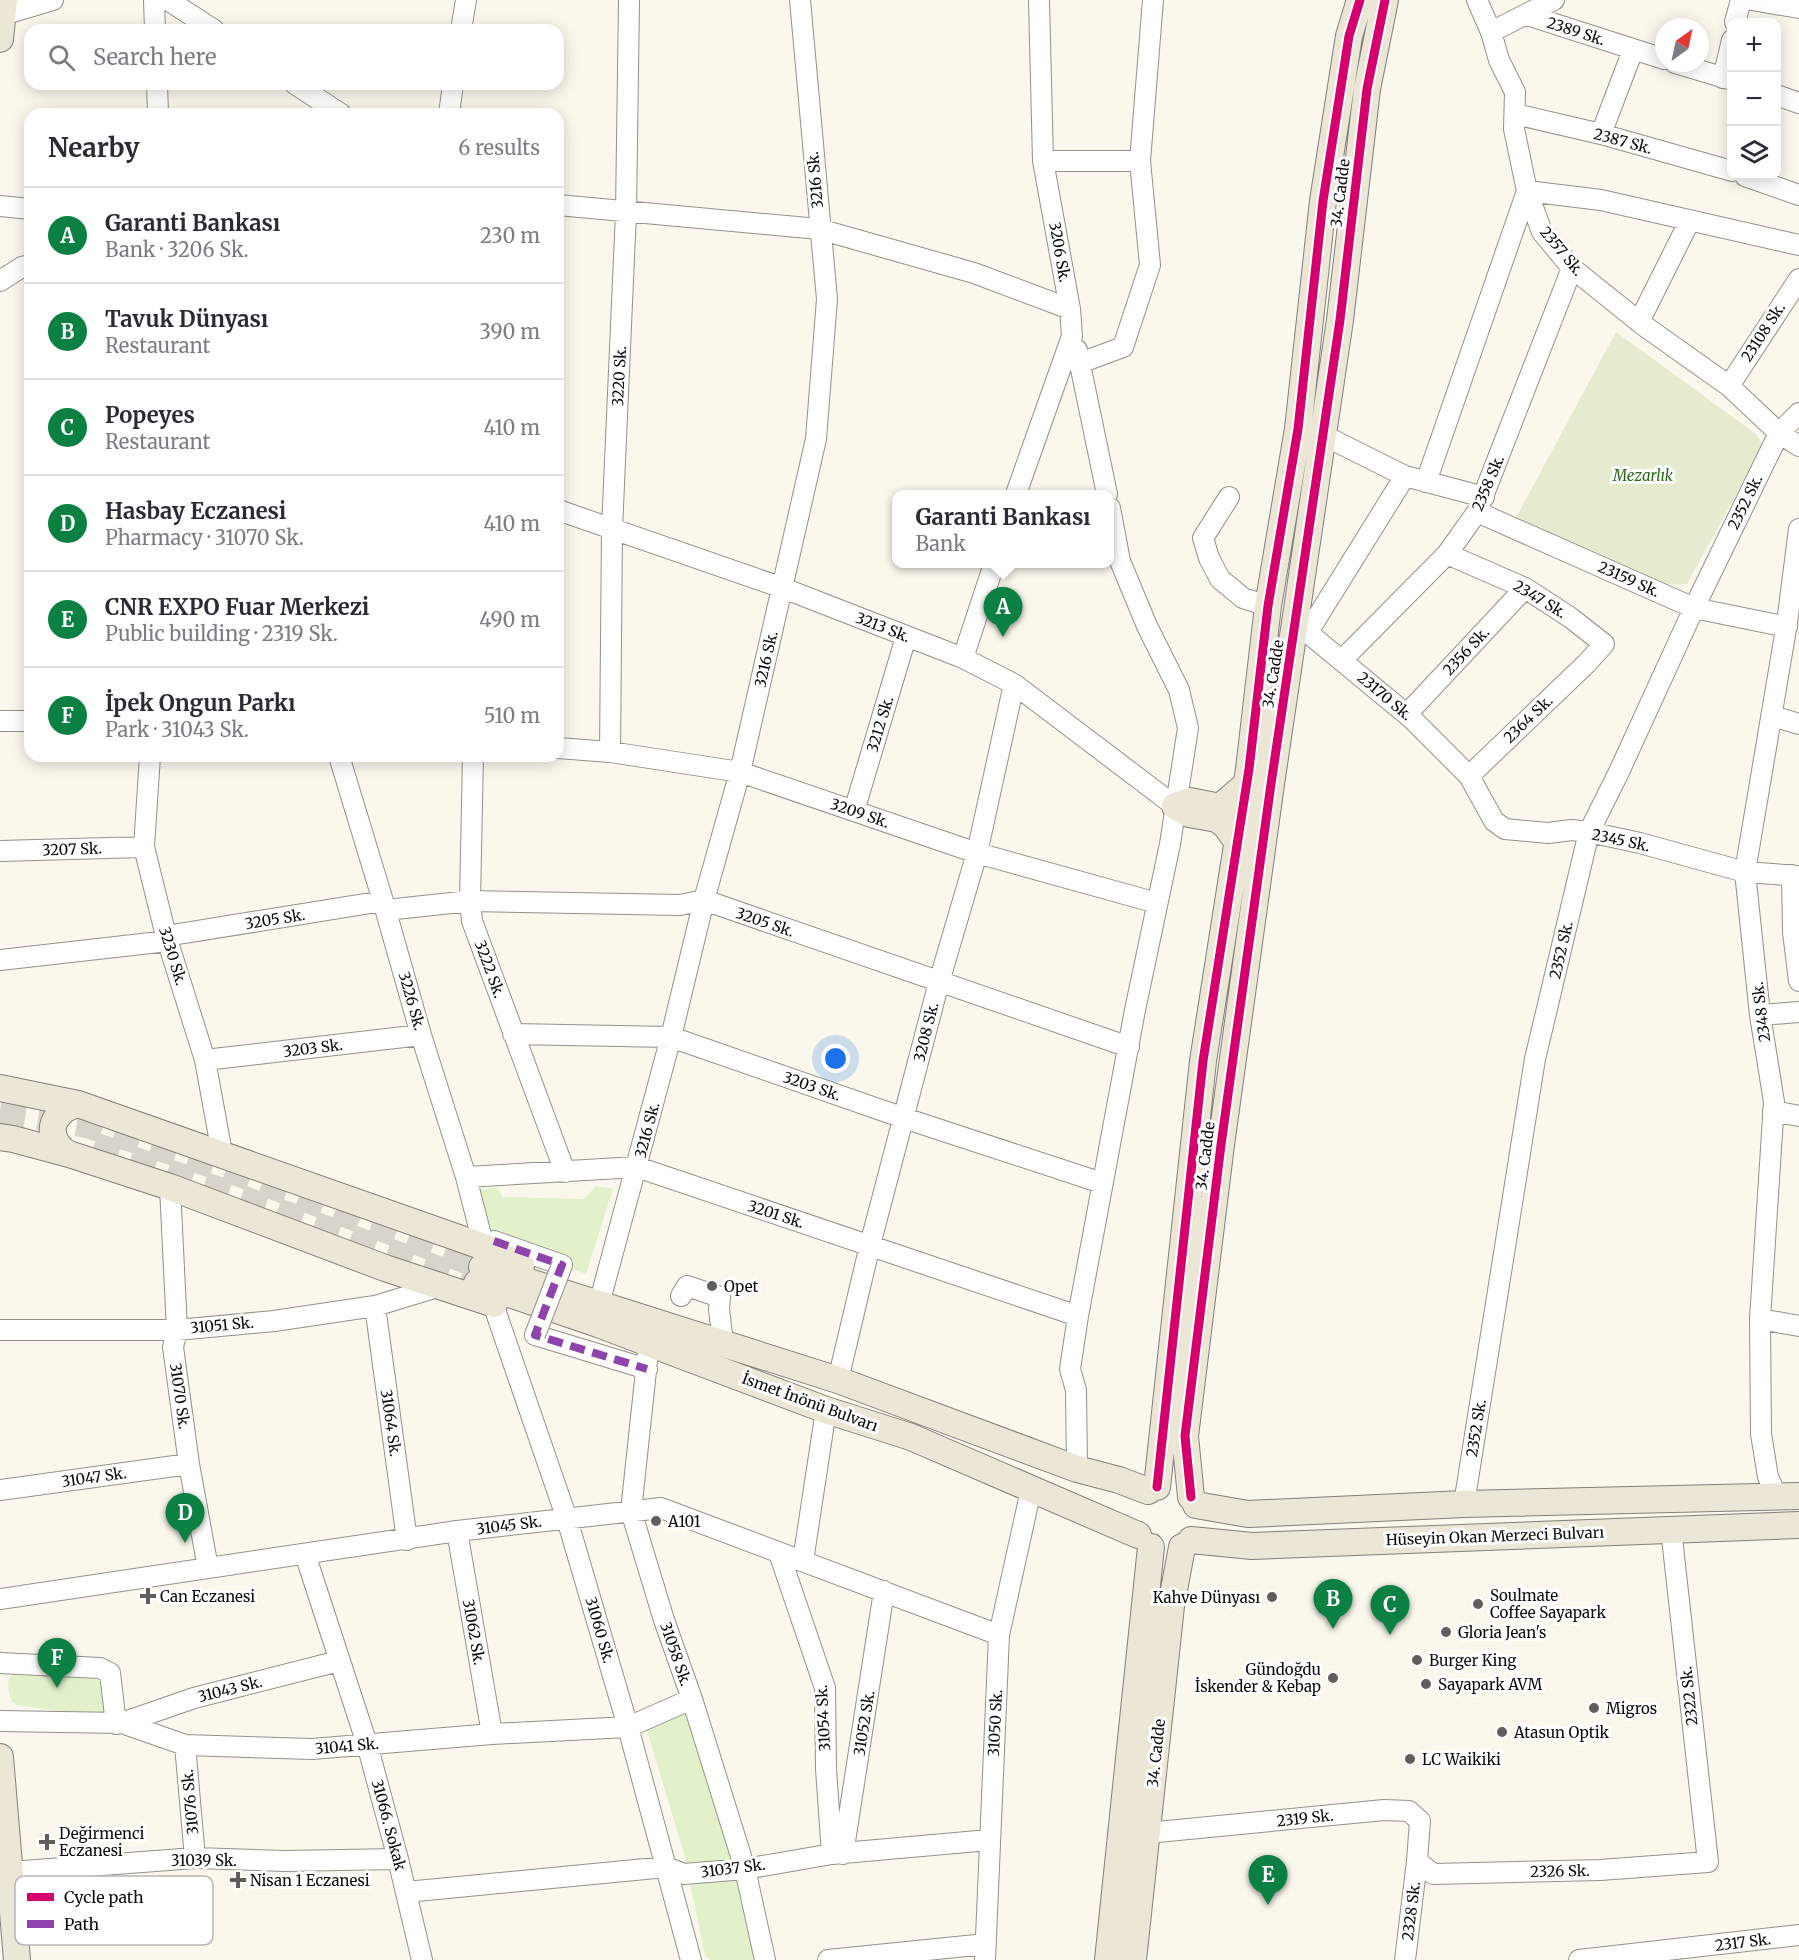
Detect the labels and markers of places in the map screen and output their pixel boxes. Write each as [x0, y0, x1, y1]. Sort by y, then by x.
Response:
pin: A [984, 588, 1022, 637]
place label: Opet [724, 1277, 759, 1296]
marker: Opet [705, 1279, 719, 1293]
pin: D [166, 1494, 204, 1543]
place label: A101 [667, 1512, 701, 1531]
marker: A101 [649, 1514, 663, 1528]
pin: B [1314, 1580, 1352, 1629]
pin: C [1370, 1586, 1410, 1635]
place label: Soulmate Coffee Sayapark [1490, 1586, 1606, 1622]
place label: Can Eczanesi [160, 1587, 255, 1606]
place label: Kahve Dünyası [1153, 1588, 1260, 1607]
marker: Can Eczanesi [141, 1589, 155, 1603]
marker: Kahve Dünyası [1265, 1590, 1279, 1604]
marker: Soulmate Coffee Sayapark [1471, 1597, 1485, 1611]
place label: Gloria Jean's [1458, 1623, 1546, 1642]
marker: Gloria Jean's [1439, 1625, 1453, 1639]
pin: F [38, 1638, 76, 1688]
place label: Burger King [1429, 1651, 1516, 1670]
marker: Burger King [1410, 1653, 1424, 1667]
place label: Gündoğdu İskender & Kebap [1195, 1660, 1321, 1696]
marker: Gündoğdu İskender & Kebap [1326, 1671, 1340, 1685]
place label: Sayapark AVM [1438, 1675, 1542, 1694]
marker: Sayapark AVM [1419, 1677, 1433, 1691]
place label: Migros [1606, 1699, 1657, 1718]
marker: Migros [1587, 1701, 1601, 1715]
place label: Atasun Optik [1513, 1723, 1610, 1742]
marker: Atasun Optik [1495, 1725, 1509, 1739]
place label: LC Waikiki [1422, 1750, 1501, 1769]
marker: LC Waikiki [1403, 1752, 1417, 1766]
place label: Değirmenci Eczanesi [59, 1824, 145, 1860]
marker: Değirmenci Eczanesi [40, 1835, 54, 1849]
pin: E [1248, 1856, 1288, 1905]
place label: Nisan 1 Eczanesi [250, 1871, 370, 1890]
marker: Nisan 1 Eczanesi [231, 1873, 245, 1887]

